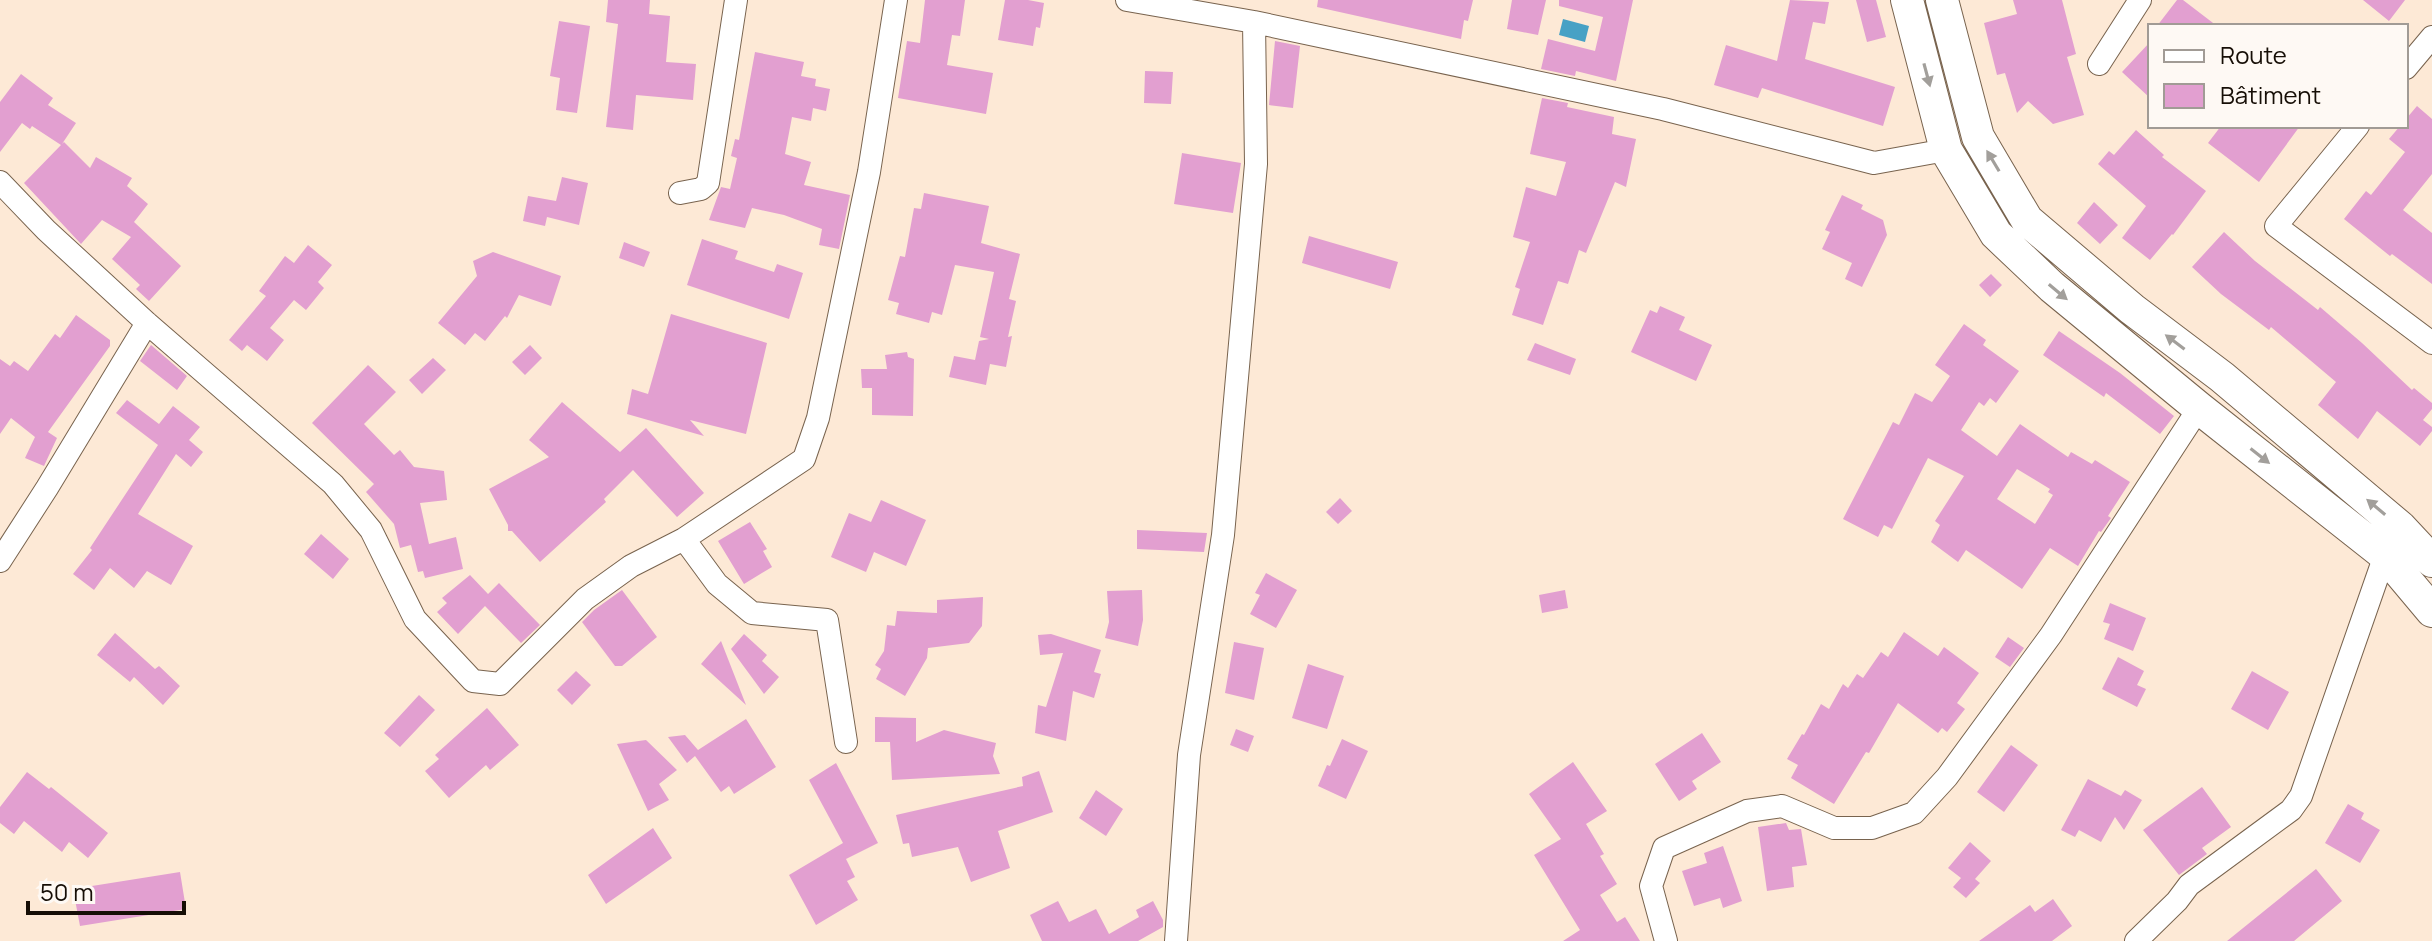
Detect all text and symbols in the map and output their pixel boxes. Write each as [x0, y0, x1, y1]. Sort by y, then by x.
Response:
legend [2148, 24, 2408, 128]
text: Route [2220, 38, 2287, 71]
one-way arrow [1921, 63, 1933, 88]
text: Bâtiment [2220, 78, 2321, 111]
one-way arrow [1986, 150, 2000, 172]
one-way arrow [2048, 283, 2068, 300]
one-way arrow [2165, 334, 2186, 350]
one-way arrow [2250, 447, 2270, 464]
one-way arrow [2366, 499, 2386, 516]
scale bar [28, 865, 184, 915]
text: 50 m [40, 875, 94, 908]

